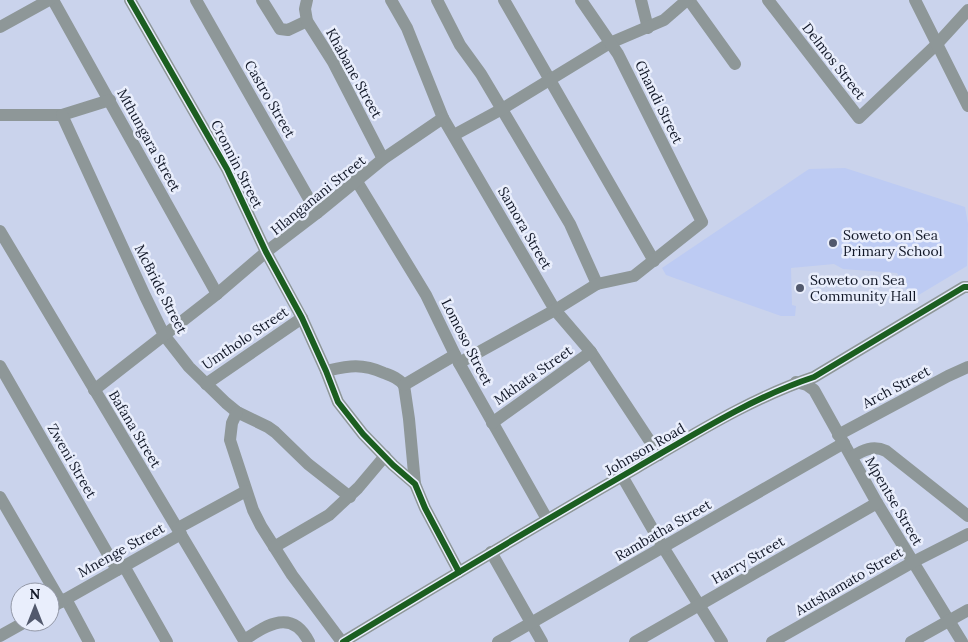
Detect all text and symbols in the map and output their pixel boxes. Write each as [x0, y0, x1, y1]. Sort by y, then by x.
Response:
street label: Delmos Street [798, 19, 870, 103]
street label: Khabane Street [322, 25, 386, 122]
street label: Castro Street [241, 57, 300, 141]
street label: Ghandi Street [631, 57, 687, 147]
street label: Mthungara Street [113, 85, 185, 195]
street label: Cronnin Street [207, 117, 267, 212]
street label: Hlanganani Street [267, 151, 370, 239]
street label: Samora Street [494, 183, 556, 273]
place label: Soweto on Sea Primary School [843, 226, 943, 260]
marker: Soweto on Sea Primary School [827, 237, 839, 249]
street label: McBride Street [131, 241, 191, 337]
place label: Soweto on Sea Community Hall [810, 271, 916, 305]
marker: Soweto on Sea Community Hall [794, 282, 806, 294]
street label: Lomoso Street [437, 296, 497, 389]
street label: Umtholo Street [198, 302, 292, 374]
street label: Mkhata Street [490, 341, 576, 409]
street label: Arch Street [858, 361, 933, 413]
street label: Bafana Street [105, 387, 165, 471]
street label: Johnson Road [601, 419, 688, 480]
street label: Zweni Street [43, 421, 101, 502]
street label: Mpentse Street [861, 453, 927, 549]
street label: Rambatha Street [612, 495, 715, 565]
street label: Mnenge Street [75, 519, 168, 581]
street label: Harry Street [708, 532, 788, 588]
street label: Autshamato Street [791, 543, 907, 620]
north arrow [10, 582, 60, 632]
text: N [30, 585, 41, 603]

